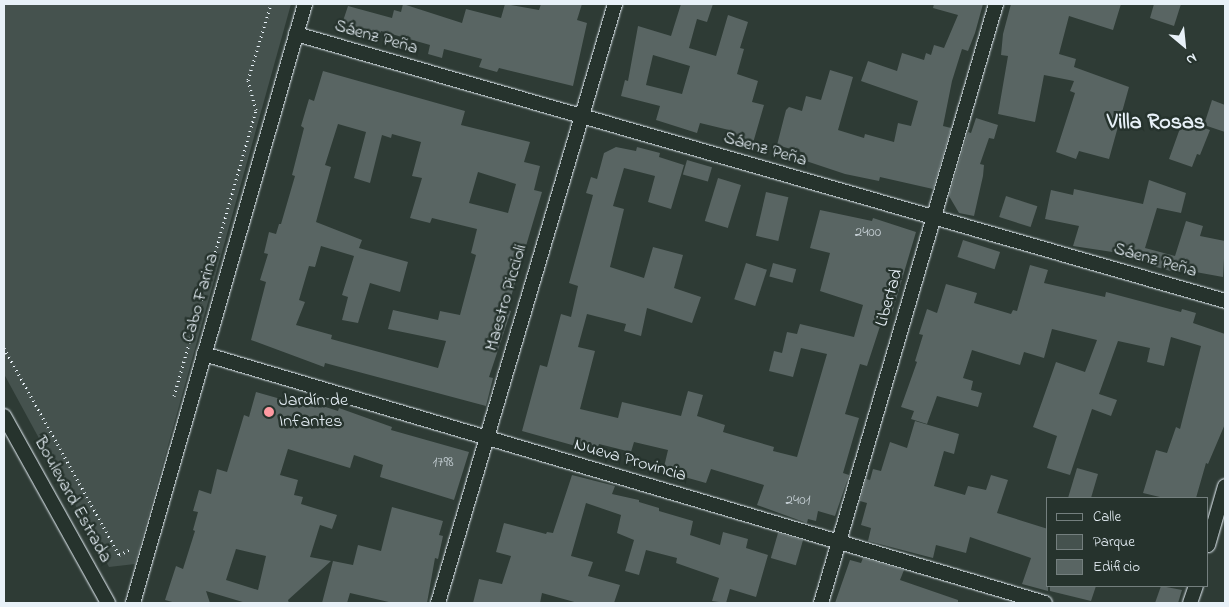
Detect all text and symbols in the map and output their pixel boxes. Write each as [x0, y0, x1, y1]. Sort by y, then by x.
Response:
street label: Sáenz Peña [332, 16, 420, 60]
north arrow [1159, 20, 1209, 70]
text: N [1182, 47, 1200, 70]
district label: Villa Rosas [1107, 111, 1205, 137]
street label: Sáenz Peña [721, 128, 809, 172]
house number: 2400 [855, 224, 881, 242]
street label: Sáenz Peña [1111, 239, 1199, 283]
street label: Maestro Piccioli [481, 242, 533, 354]
street label: Cabo Farina [178, 251, 224, 345]
street label: Libertad [871, 267, 909, 329]
place label: Jardín de Infantes [279, 391, 348, 434]
marker: Jardín de Infantes [263, 406, 275, 418]
street label: Boulevard Estrada [28, 433, 116, 567]
street label: Nueva Provincia [571, 435, 689, 487]
house number: 1798 [432, 454, 454, 472]
house number: 2401 [786, 492, 810, 510]
legend [1046, 497, 1209, 587]
text: Calle [1093, 506, 1121, 528]
text: Parque [1093, 531, 1135, 553]
text: Edificio [1093, 556, 1140, 578]

